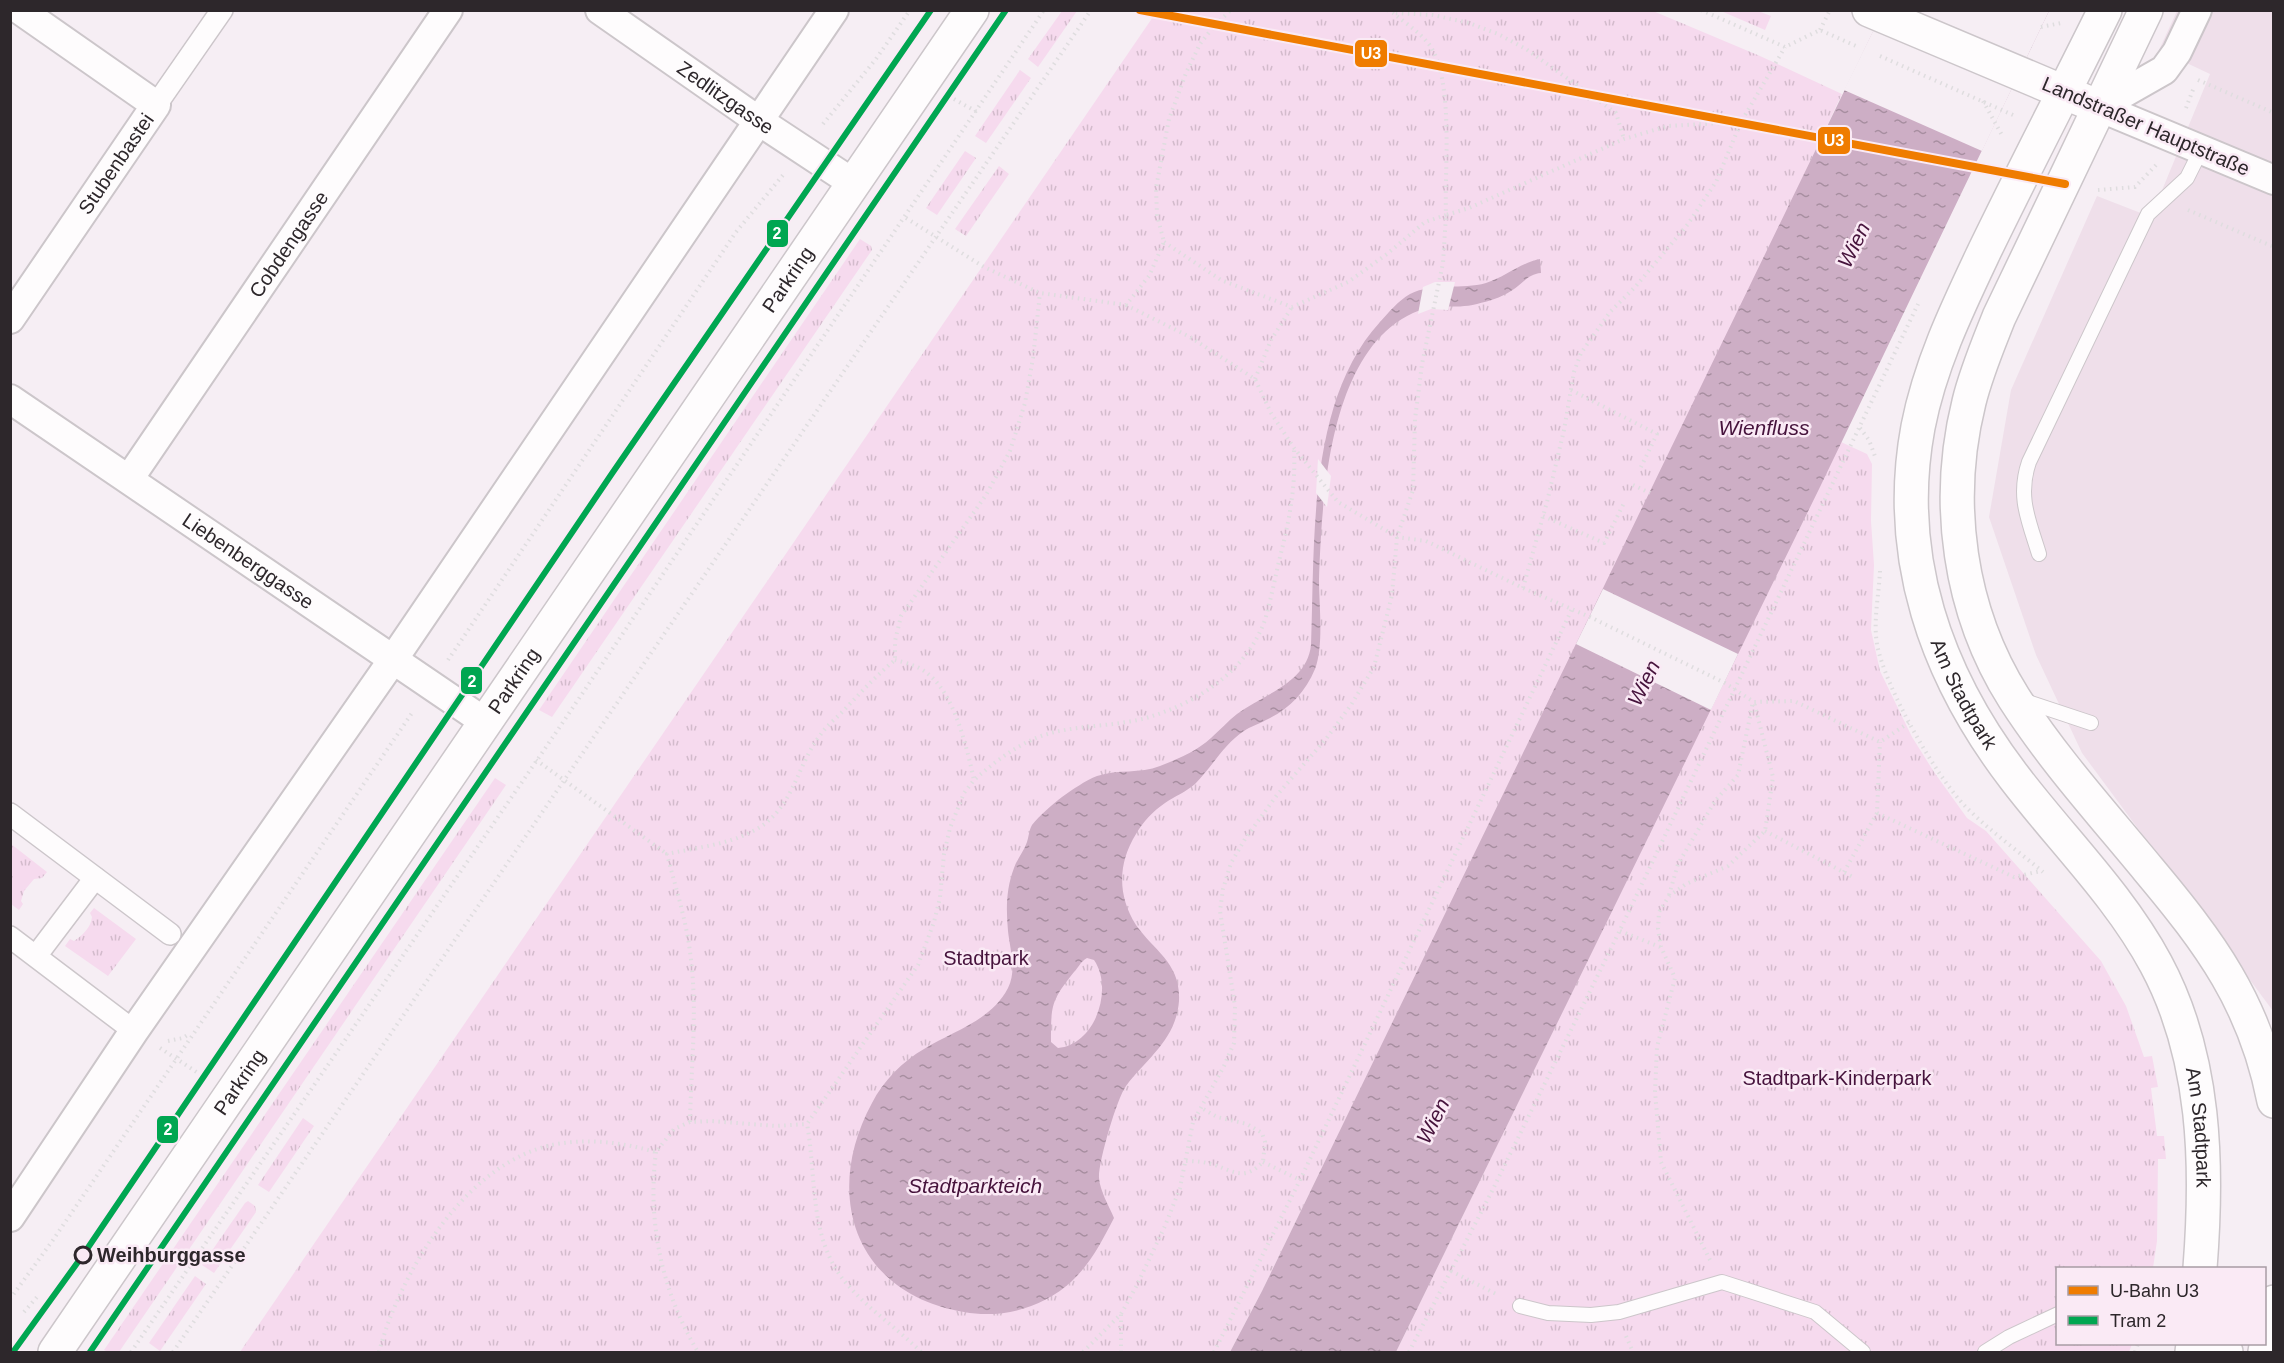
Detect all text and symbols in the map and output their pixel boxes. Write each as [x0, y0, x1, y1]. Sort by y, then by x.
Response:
line badge: U3 [1354, 39, 1388, 68]
text: U3 [1361, 45, 1381, 62]
street label: Zedlitzgasse [673, 56, 778, 139]
street label: Landstraßer Hauptstraße [2039, 72, 2253, 180]
street label: Stubenbastei [74, 109, 158, 218]
line badge: U3 [1817, 126, 1851, 155]
text: U3 [1824, 132, 1844, 149]
street label: Cobdengasse [245, 187, 333, 301]
water label: Wien [1833, 218, 1874, 271]
line badge: 2 [766, 219, 789, 248]
text: 2 [773, 225, 782, 242]
street label: Parkring [758, 243, 818, 316]
water label: Wienfluss [1719, 416, 1810, 439]
street label: Liebenberggasse [179, 509, 318, 613]
street label: Am Stadtpark [1927, 636, 2002, 754]
street label: Parkring [484, 644, 544, 718]
water label: Wien [1623, 656, 1664, 709]
line badge: 2 [460, 666, 483, 695]
text: 2 [468, 673, 477, 690]
park label: Stadtpark [943, 947, 1030, 969]
street label: Parkring [209, 1045, 270, 1119]
street label: Am Stadtpark [2182, 1065, 2215, 1189]
park label: Stadtpark-Kinderpark [1743, 1067, 1932, 1089]
water label: Wien [1411, 1094, 1454, 1147]
line badge: 2 [156, 1115, 179, 1144]
text: 2 [164, 1121, 173, 1138]
water label: Stadtparkteich [908, 1174, 1042, 1197]
place label: Weihburggasse [97, 1244, 246, 1266]
marker: Weihburggasse [74, 1246, 92, 1264]
legend [2056, 1267, 2266, 1345]
text: U-Bahn U3 [2110, 1281, 2199, 1301]
text: Tram 2 [2110, 1311, 2166, 1331]

